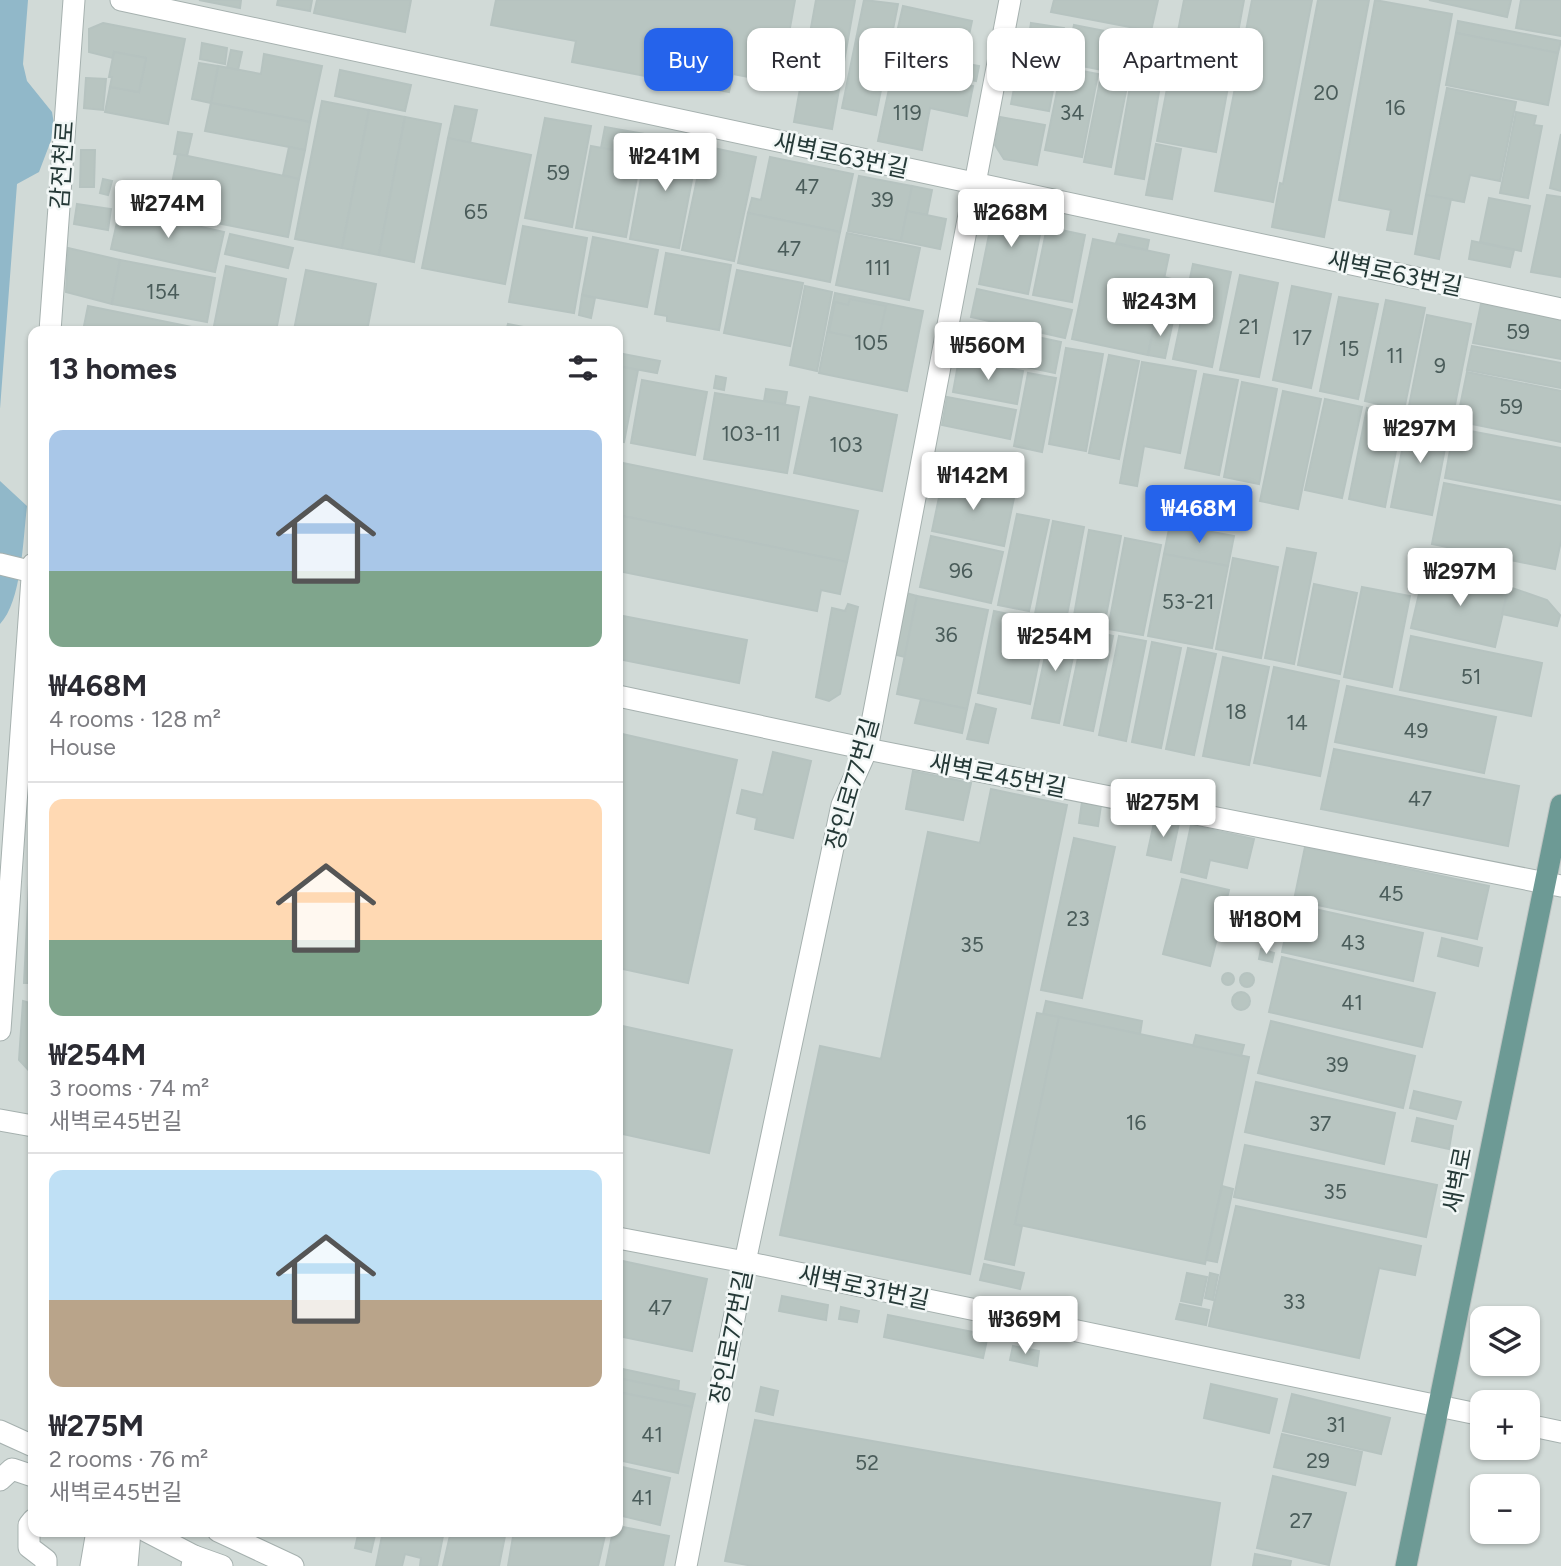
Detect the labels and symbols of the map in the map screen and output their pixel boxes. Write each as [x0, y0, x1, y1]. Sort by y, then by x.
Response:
house number: 20 [1313, 80, 1339, 105]
house number: 16 [1385, 95, 1405, 120]
house number: 119 [892, 100, 922, 125]
house number: 34 [1060, 100, 1084, 125]
street label: 감전천로 [44, 120, 80, 210]
street label: 새벽로63번길 [771, 127, 911, 183]
pin: ₩241M [616, 134, 714, 193]
house number: 59 [546, 160, 570, 185]
house number: 47 [795, 174, 819, 199]
pin: ₩274M [119, 180, 217, 240]
house number: 39 [870, 187, 894, 212]
pin: ₩268M [962, 190, 1060, 249]
house number: 65 [464, 199, 488, 224]
house number: 47 [777, 236, 801, 261]
street label: 새벽로63번길 [1325, 245, 1465, 301]
house number: 111 [865, 255, 891, 280]
pin: ₩243M [1111, 278, 1209, 338]
house number: 154 [146, 279, 180, 304]
house number: 21 [1239, 314, 1259, 339]
house number: 59 [1506, 319, 1530, 344]
pin: ₩560M [939, 322, 1037, 382]
house number: 17 [1292, 325, 1312, 350]
house number: 105 [854, 330, 888, 355]
house number: 15 [1339, 336, 1359, 361]
house number: 11 [1386, 343, 1404, 368]
house number: 9 [1434, 353, 1446, 378]
house number: 59 [1499, 394, 1523, 419]
pin: ₩297M [1371, 406, 1469, 465]
house number: 103-11 [721, 421, 781, 446]
house number: 103 [829, 432, 863, 457]
pin: ₩142M [924, 452, 1022, 512]
pin: ₩468M [1150, 486, 1248, 545]
pin: ₩297M [1411, 548, 1509, 608]
house number: 96 [949, 558, 973, 583]
house number: 53-21 [1162, 589, 1214, 614]
pin: ₩254M [1006, 614, 1104, 673]
house number: 36 [934, 622, 958, 647]
house number: 51 [1461, 664, 1481, 689]
house number: 18 [1225, 699, 1247, 724]
house number: 14 [1286, 710, 1308, 735]
street label: 장인로77번길 [819, 715, 885, 853]
house number: 49 [1404, 718, 1428, 743]
street label: 새벽로45번길 [927, 747, 1069, 803]
pin: ₩275M [1114, 780, 1212, 839]
house number: 47 [1408, 786, 1432, 811]
house number: 45 [1378, 881, 1404, 906]
pin: ₩180M [1217, 897, 1315, 956]
house number: 23 [1066, 906, 1090, 931]
house number: 43 [1341, 930, 1365, 955]
house number: 35 [960, 932, 984, 957]
house number: 41 [1341, 990, 1363, 1015]
house number: 39 [1325, 1052, 1349, 1077]
house number: 16 [1126, 1110, 1146, 1135]
house number: 37 [1309, 1111, 1331, 1136]
street label: 새벽로 [1436, 1145, 1478, 1215]
house number: 35 [1323, 1179, 1347, 1204]
street label: 새벽로31번길 [796, 1259, 932, 1315]
street label: 장인로77번길 [704, 1267, 758, 1407]
house number: 33 [1283, 1289, 1305, 1314]
house number: 47 [648, 1295, 672, 1320]
pin: ₩369M [976, 1296, 1074, 1356]
house number: 31 [1326, 1412, 1346, 1437]
house number: 41 [641, 1422, 663, 1447]
house number: 29 [1306, 1448, 1330, 1473]
house number: 52 [855, 1450, 879, 1475]
house number: 41 [631, 1485, 653, 1510]
house number: 27 [1289, 1508, 1313, 1533]

